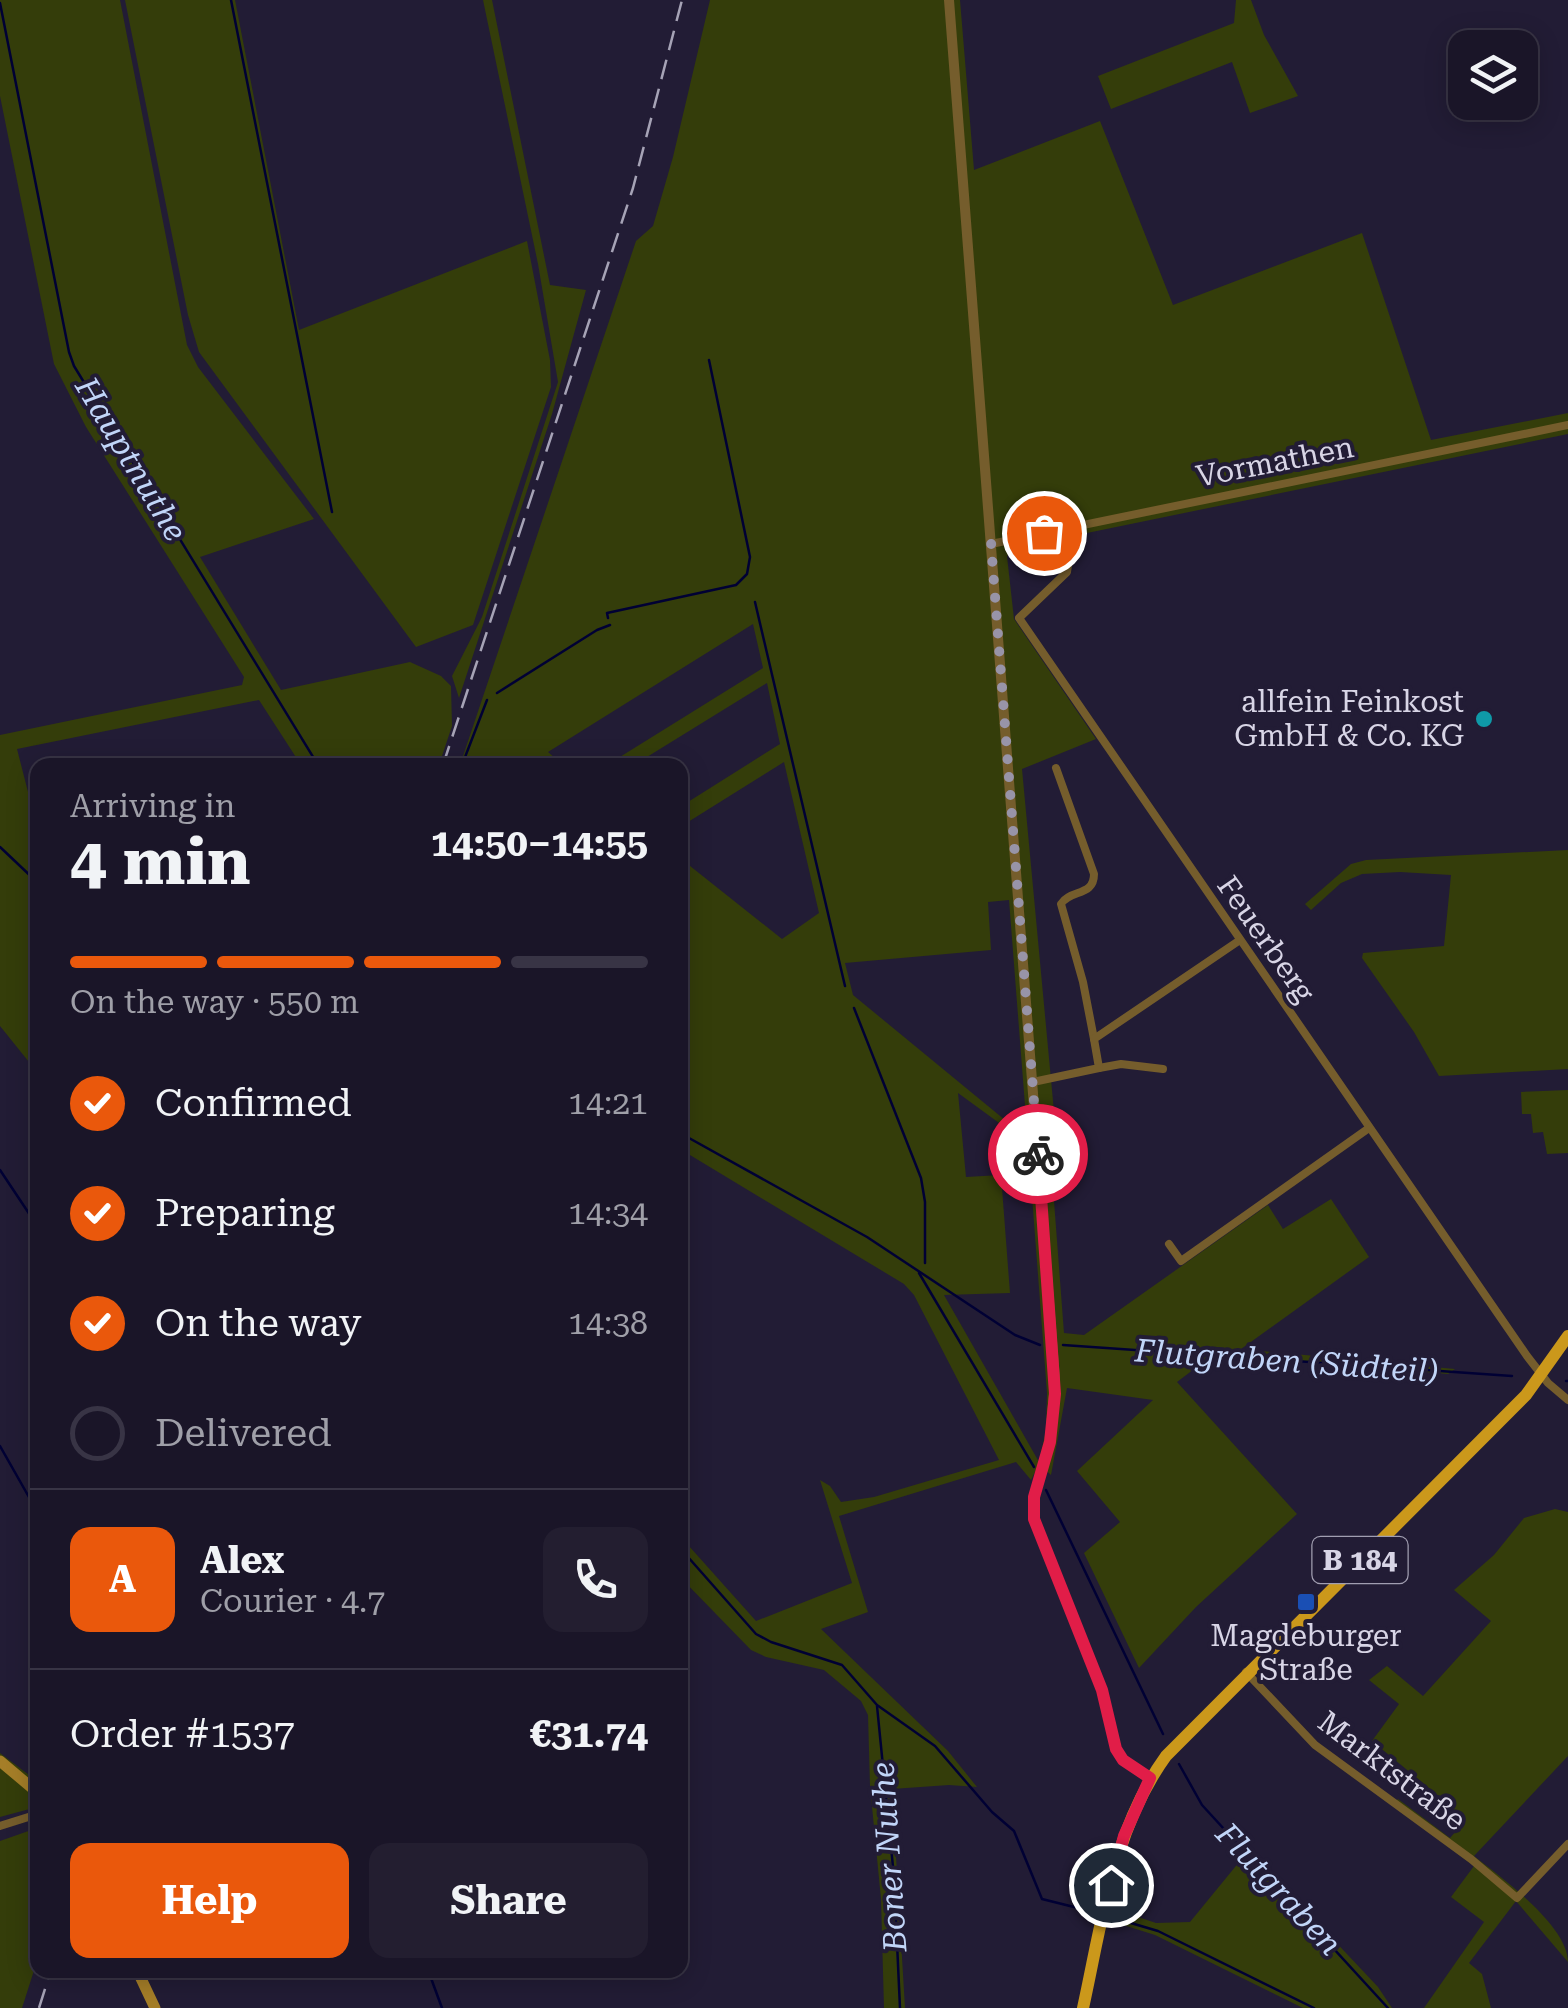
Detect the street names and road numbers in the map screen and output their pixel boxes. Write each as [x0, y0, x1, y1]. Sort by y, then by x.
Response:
street label: Vormathen [1193, 429, 1357, 494]
street label: Feuerberg [1210, 869, 1322, 1008]
road number: B 184 [1312, 1537, 1408, 1583]
street label: Marktstraße [1311, 1704, 1473, 1838]

